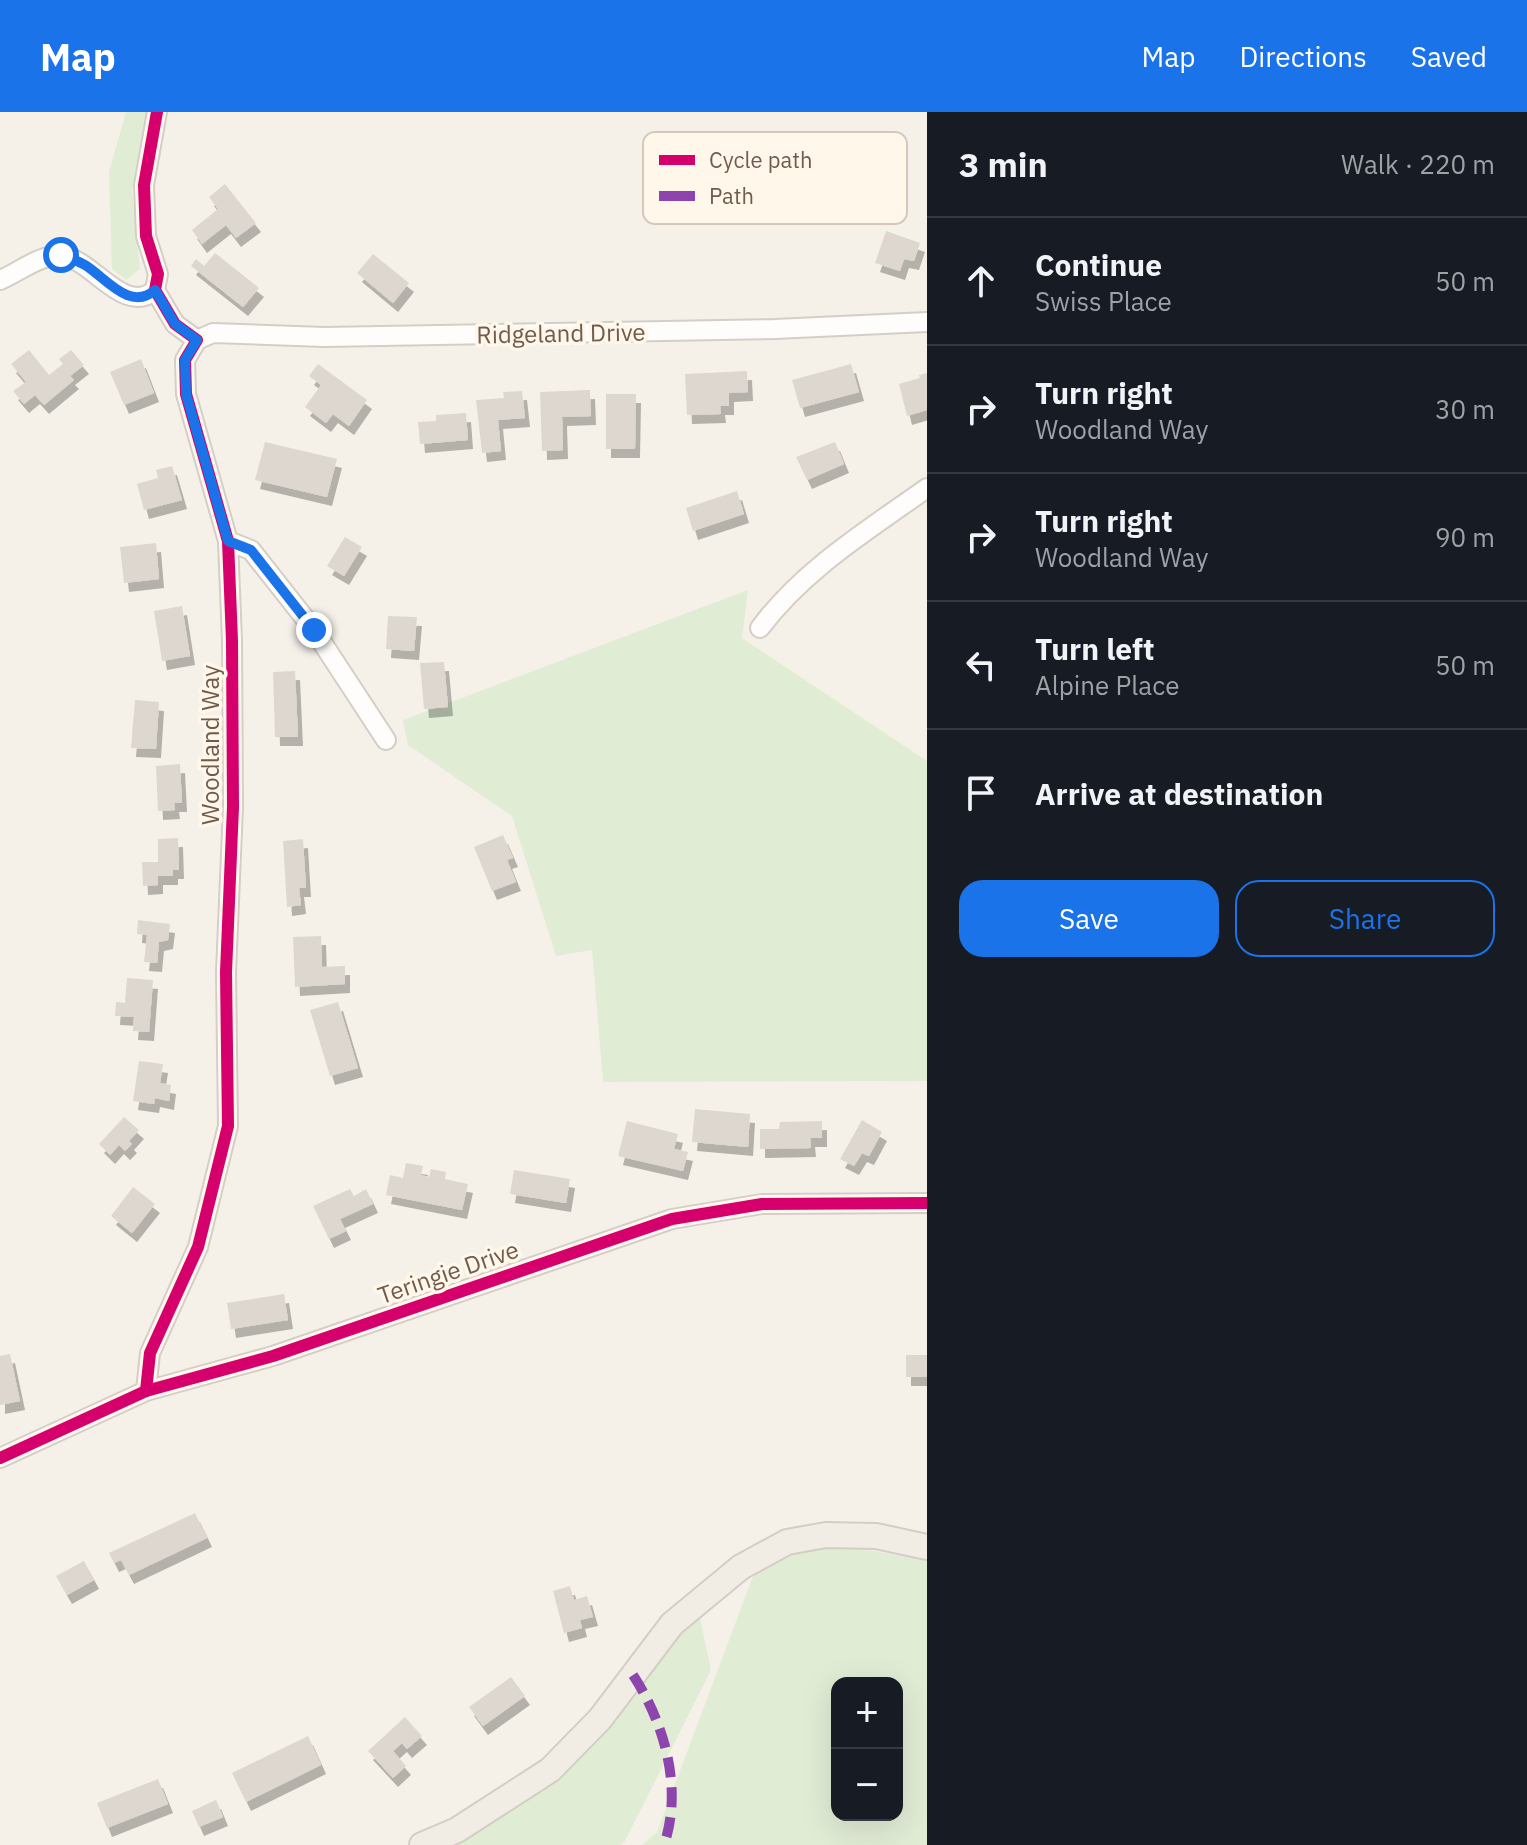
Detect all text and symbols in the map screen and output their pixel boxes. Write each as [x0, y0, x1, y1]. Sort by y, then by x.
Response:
text: Map [40, 32, 116, 81]
text: Map [1141, 38, 1195, 75]
text: Directions [1239, 38, 1367, 75]
text: Saved [1411, 38, 1487, 75]
legend [643, 132, 907, 224]
text: 3 min [959, 142, 1048, 186]
text: Cycle path [709, 145, 813, 174]
text: Walk · 220 m [1341, 147, 1495, 181]
text: Path [709, 181, 754, 210]
route start [43, 237, 79, 273]
text: Continue [1035, 245, 1162, 284]
icon: ahead [959, 259, 1003, 303]
text: 50 m [1435, 264, 1495, 298]
text: Swiss Place [1035, 284, 1172, 318]
street label: Ridgeland Drive [476, 316, 646, 350]
text: Turn right [1035, 373, 1173, 412]
icon: right [959, 387, 1003, 431]
text: 30 m [1435, 392, 1495, 426]
text: Woodland Way [1035, 412, 1209, 446]
text: Turn right [1035, 501, 1173, 540]
icon: right [959, 515, 1003, 559]
text: 90 m [1435, 520, 1495, 554]
text: Woodland Way [1035, 540, 1209, 574]
route end [296, 612, 332, 648]
text: Turn left [1035, 629, 1154, 668]
icon: left [959, 643, 1003, 687]
text: 50 m [1435, 648, 1495, 682]
street label: Woodland Way [194, 665, 226, 825]
text: Alpine Place [1035, 668, 1179, 702]
icon: arrive [959, 771, 1003, 815]
text: Arrive at destination [1035, 774, 1323, 813]
button: Save [959, 880, 1219, 957]
button: Share [1235, 880, 1495, 957]
street label: Teringie Drive [373, 1233, 523, 1311]
map controls [831, 1677, 903, 1821]
button: + [831, 1677, 903, 1749]
button: − [831, 1749, 903, 1821]

